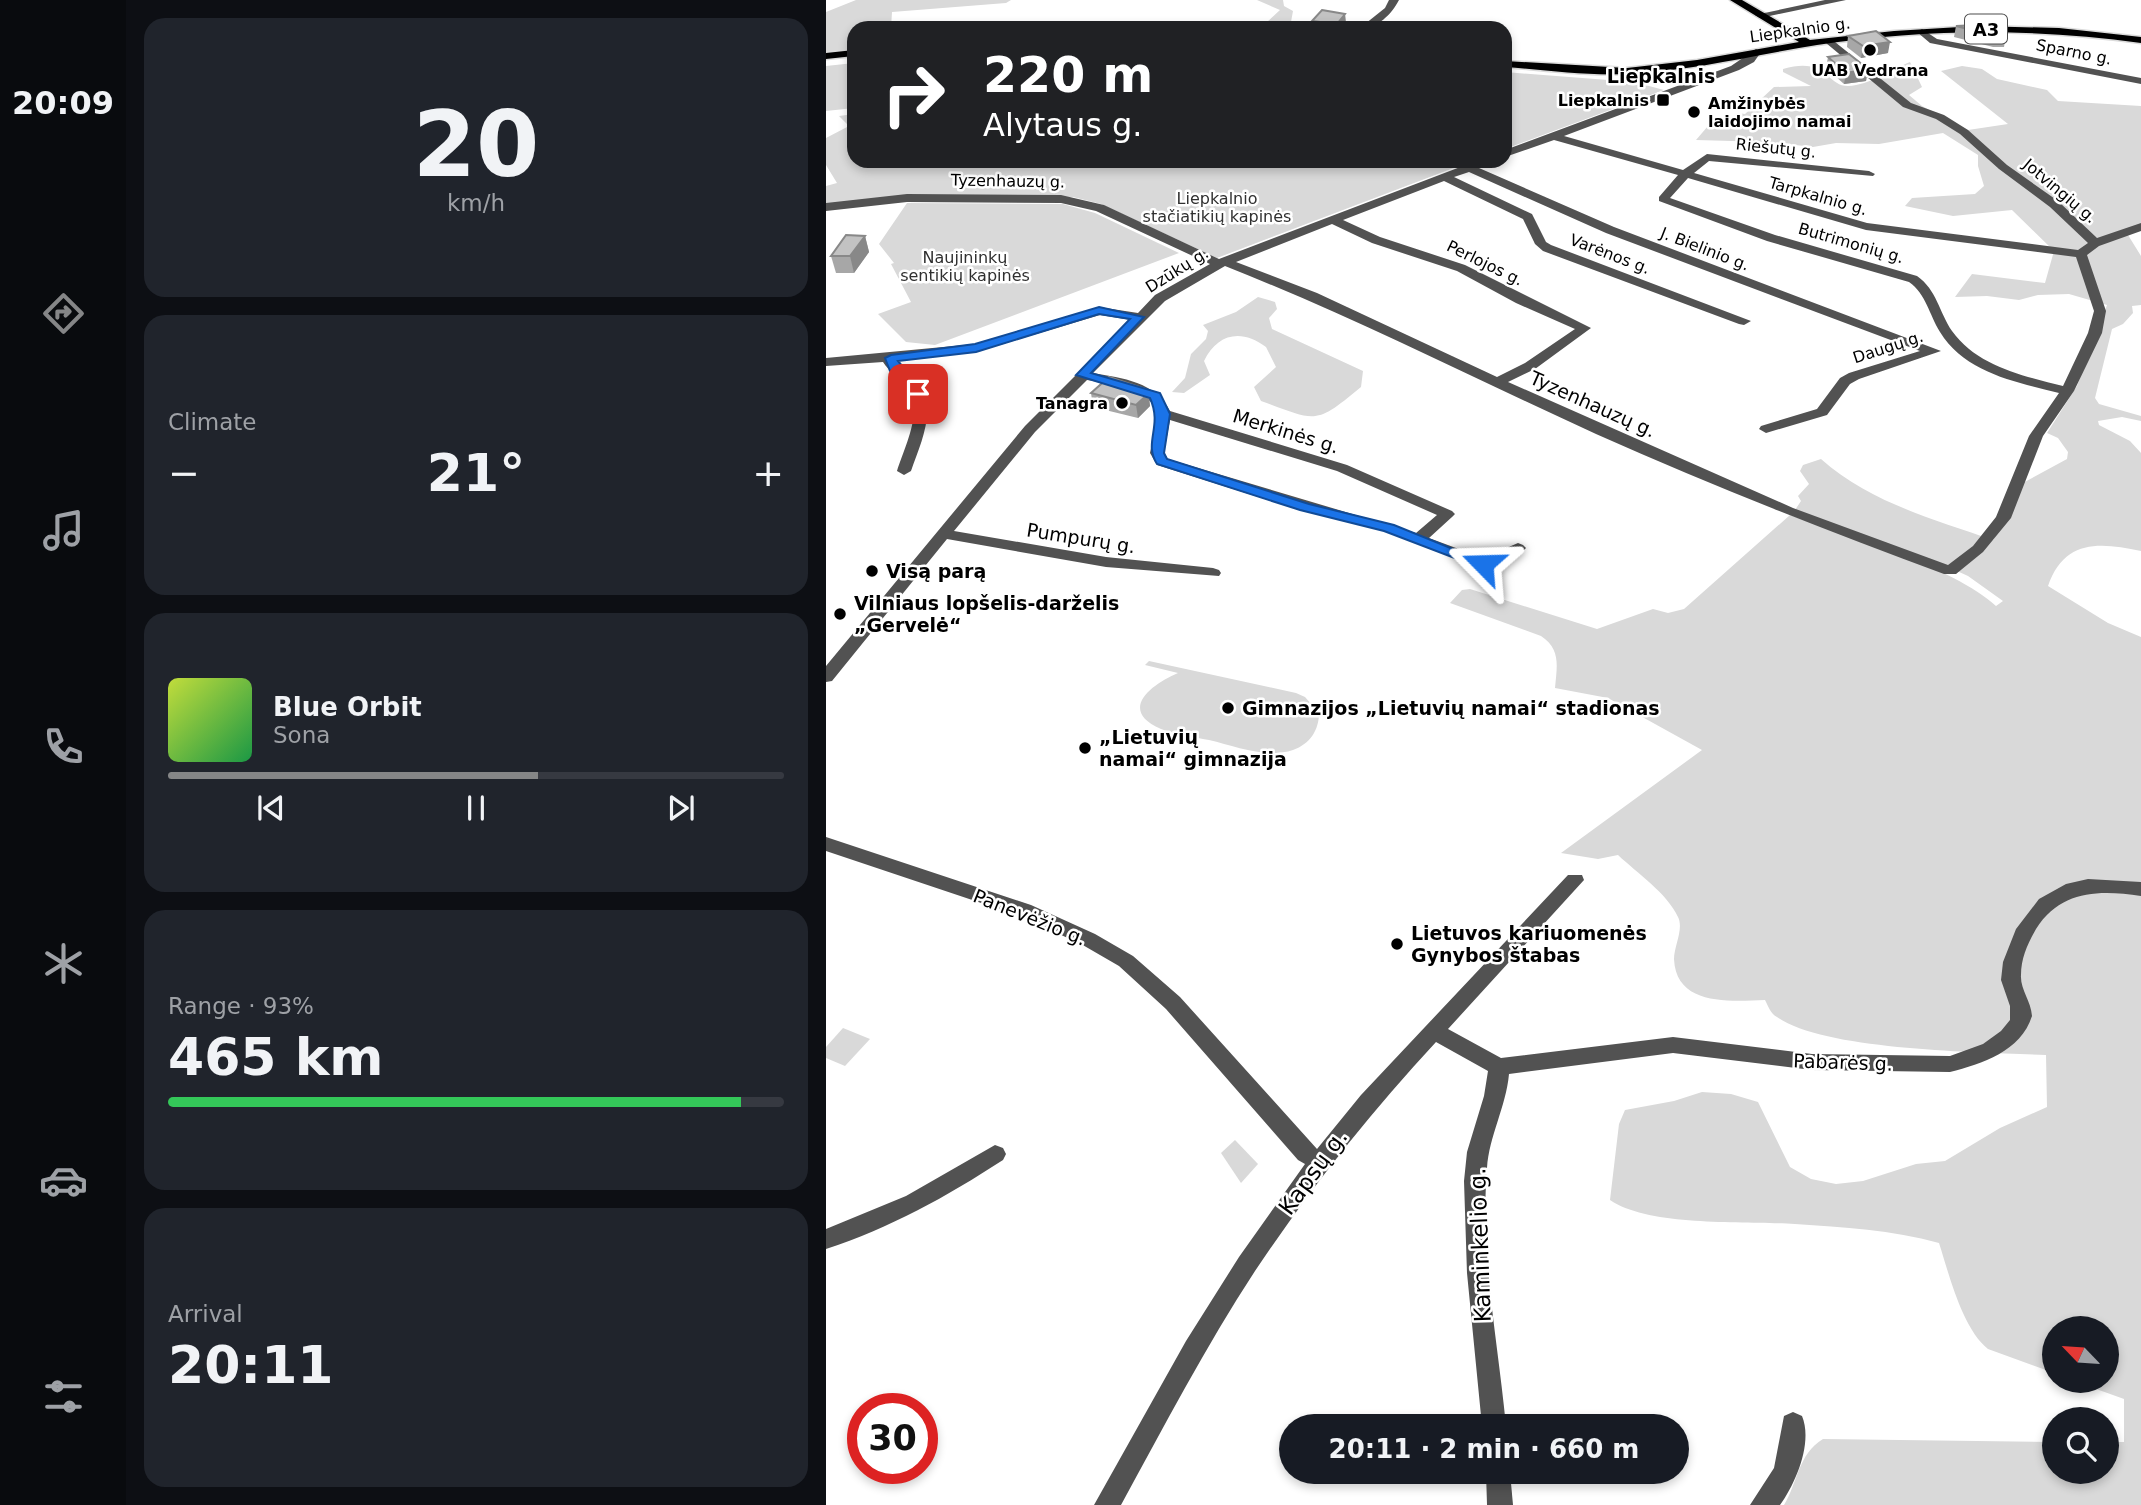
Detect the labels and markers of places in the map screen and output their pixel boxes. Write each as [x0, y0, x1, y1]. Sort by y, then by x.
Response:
marker: UAB Vedrana [1862, 42, 1878, 58]
place label: UAB Vedrana [1811, 61, 1929, 80]
place label: Liepkalnis [1558, 91, 1649, 110]
marker: Liepkalnis [1655, 92, 1671, 108]
place label: Amžinybės laidojimo namai [1708, 94, 1852, 131]
marker: Amžinybės laidojimo namai [1686, 104, 1702, 120]
pin [888, 364, 948, 424]
place label: Tanagra [1036, 394, 1108, 413]
marker: Tanagra [1114, 395, 1130, 411]
place label: Visą parą [886, 560, 986, 582]
marker: Visą parą [864, 563, 880, 579]
place label: Vilniaus lopšelis-darželis „Gervelė“ [854, 592, 1119, 636]
marker: Vilniaus lopšelis-darželis „Gervelė“ [832, 606, 848, 622]
place label: Gimnazijos „Lietuvių namai“ stadionas [1242, 697, 1660, 719]
marker: Gimnazijos „Lietuvių namai“ stadionas [1220, 700, 1236, 716]
place label: „Lietuvių namai“ gimnazija [1099, 726, 1287, 770]
marker: „Lietuvių namai“ gimnazija [1077, 740, 1093, 756]
place label: Lietuvos kariuomenės Gynybos štabas [1411, 922, 1647, 966]
marker: Lietuvos kariuomenės Gynybos štabas [1389, 936, 1405, 952]

